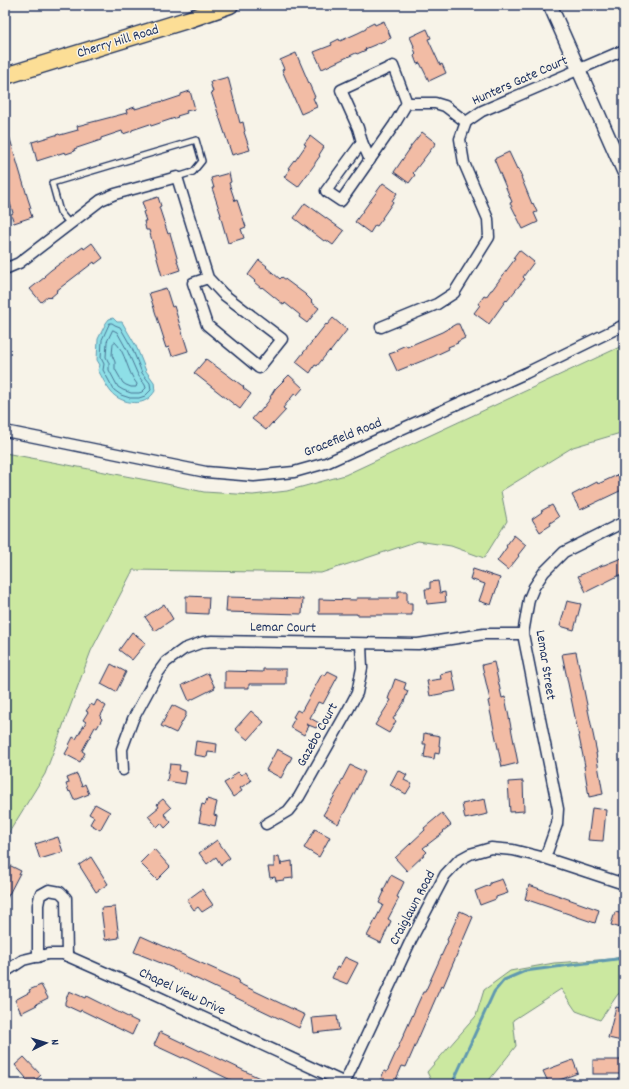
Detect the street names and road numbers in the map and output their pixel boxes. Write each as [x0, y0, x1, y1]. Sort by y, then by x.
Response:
street label: Cherry Hill Road [75, 20, 161, 64]
street label: Hunters Gate Court [469, 51, 571, 111]
street label: Gracefield Road [301, 413, 385, 463]
street label: Lemar Court [250, 617, 316, 639]
street label: Lemar Street [530, 629, 560, 701]
street label: Gazebo Court [292, 699, 344, 771]
street label: Craiglawn Road [385, 867, 441, 949]
street label: Chapel View Drive [135, 963, 229, 1021]

